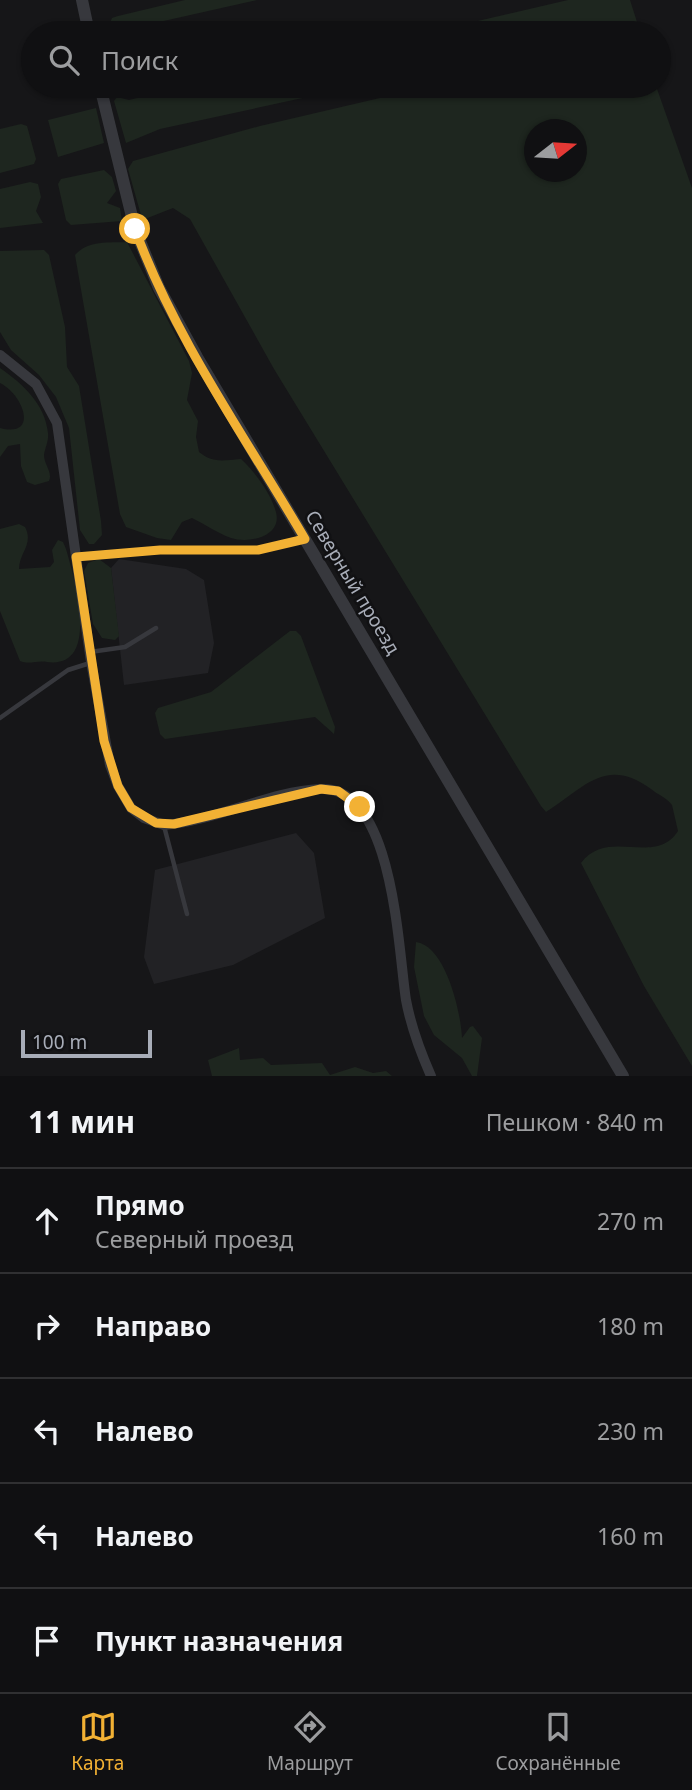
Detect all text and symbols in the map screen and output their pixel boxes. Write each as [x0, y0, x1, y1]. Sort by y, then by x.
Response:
search box [21, 21, 671, 98]
icon: search [45, 41, 83, 79]
text: Поиск [101, 42, 178, 78]
north arrow [524, 119, 587, 182]
route start [119, 213, 150, 244]
street label: Северный проезд [300, 505, 407, 659]
route end [344, 791, 375, 822]
scale bar [21, 1027, 152, 1059]
text: 100 m [32, 1029, 87, 1055]
text: 11 мин [28, 1101, 135, 1142]
text: Пешком · 840 m [486, 1106, 664, 1138]
text: Прямо [95, 1187, 185, 1223]
icon: ahead [28, 1202, 66, 1240]
text: 270 m [597, 1205, 664, 1237]
text: Северный проезд [95, 1223, 293, 1255]
icon: right [28, 1307, 66, 1345]
text: Направо [95, 1308, 211, 1344]
text: 180 m [597, 1310, 664, 1342]
icon: left [28, 1412, 66, 1450]
text: Налево [95, 1413, 194, 1449]
text: 230 m [597, 1415, 664, 1447]
icon: left [28, 1517, 66, 1555]
text: Налево [95, 1518, 194, 1554]
text: 160 m [597, 1520, 664, 1552]
icon: arrive [28, 1622, 66, 1660]
text: Пункт назначения [95, 1623, 343, 1659]
tab: Карта [71, 1708, 124, 1776]
tab: Маршрут [267, 1708, 353, 1776]
tab: Сохранённые [495, 1708, 621, 1776]

